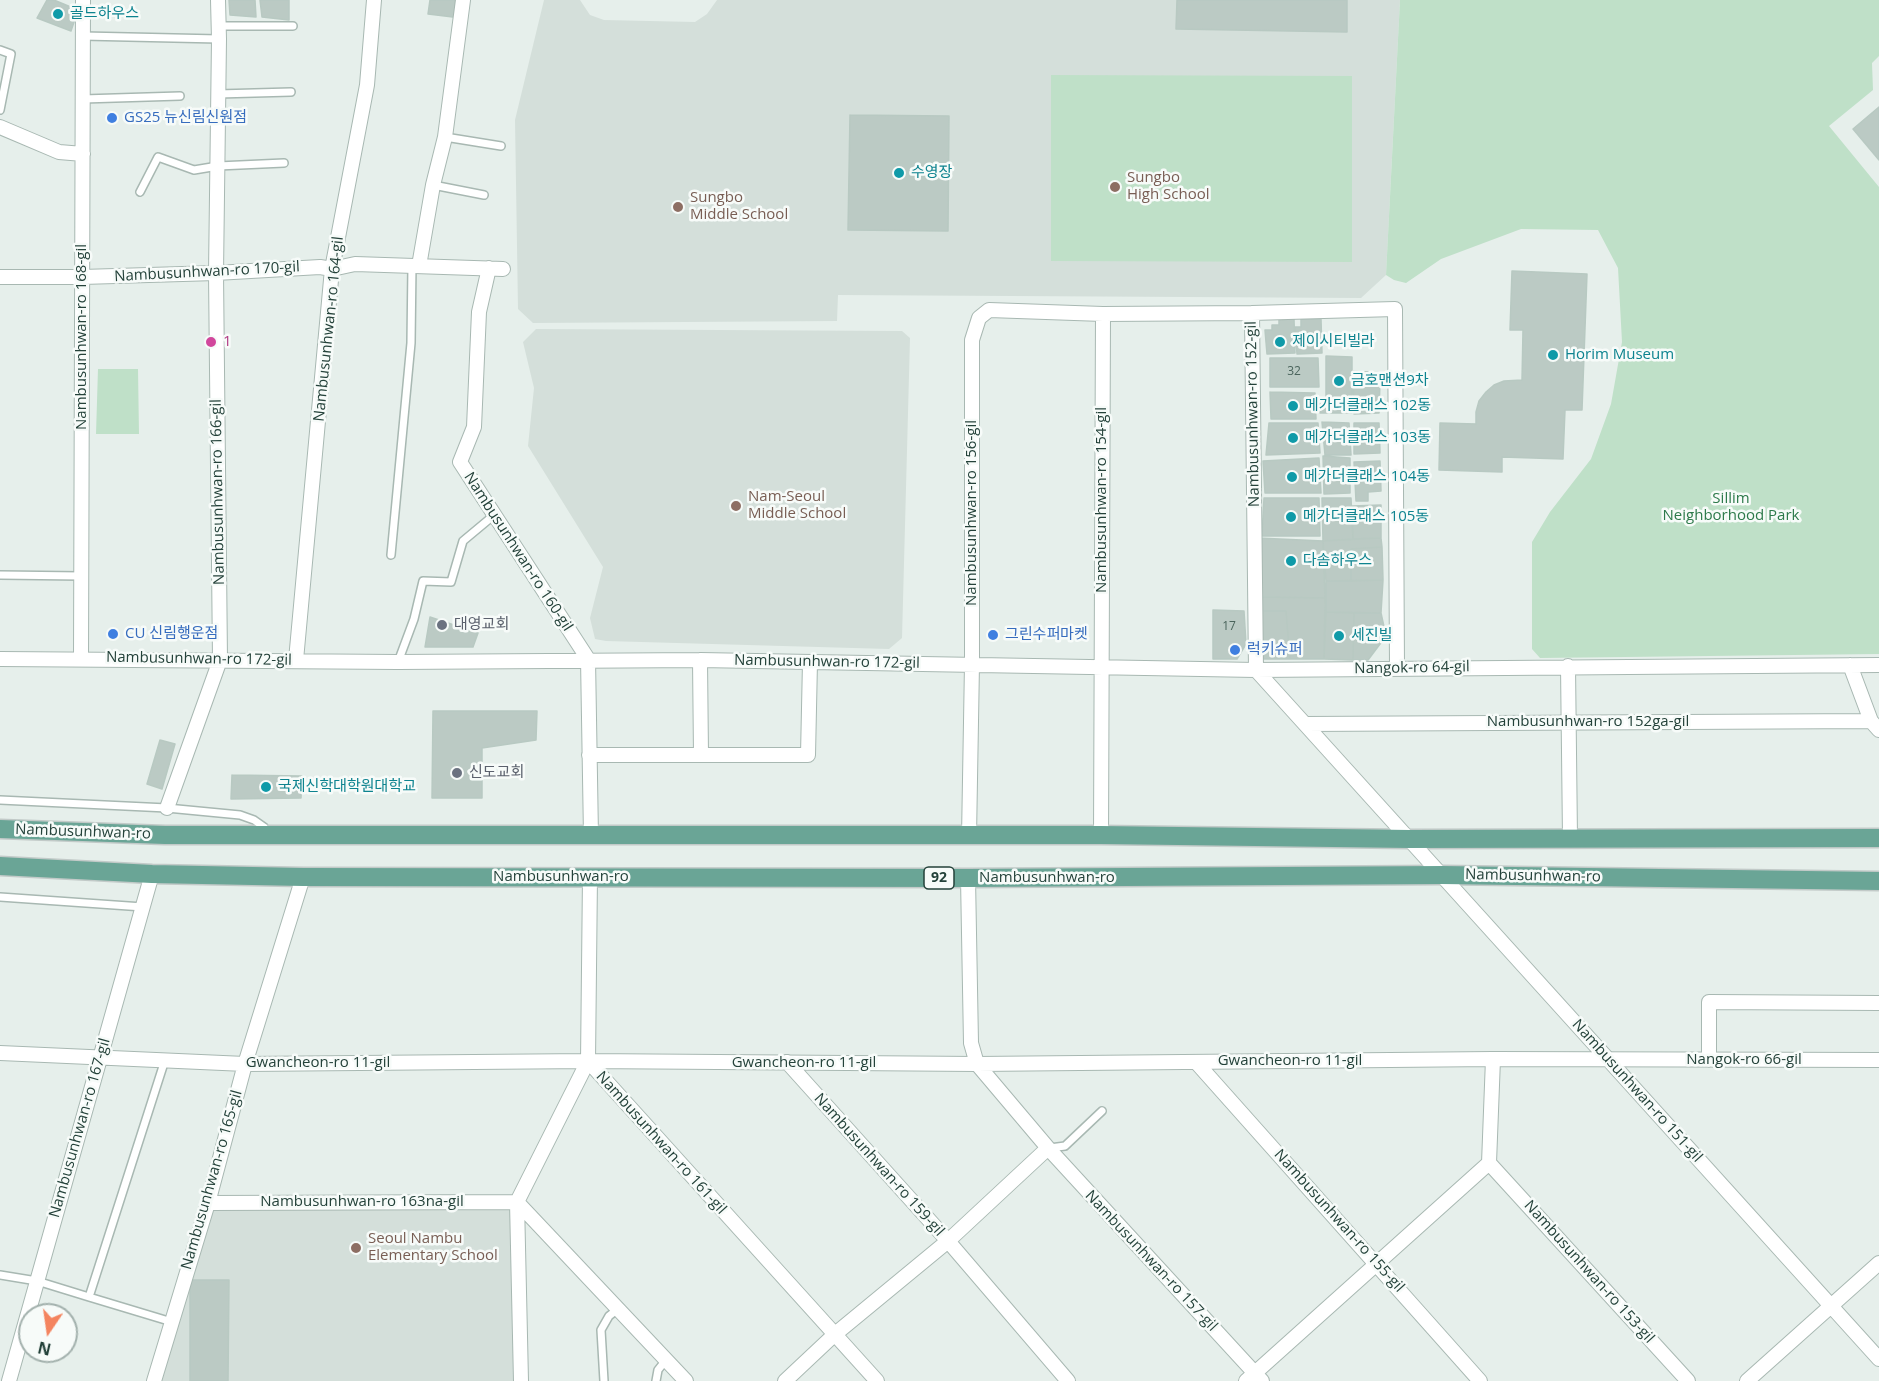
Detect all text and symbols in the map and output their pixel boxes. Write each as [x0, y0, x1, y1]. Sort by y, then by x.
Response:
place label: 골드하우스 [70, 5, 139, 23]
marker: 골드하우스 [51, 7, 65, 21]
place label: GS25 뉴신림신원점 [124, 109, 247, 127]
marker: GS25 뉴신림신원점 [105, 111, 119, 125]
place label: 수영장 [911, 164, 952, 182]
marker: 수영장 [892, 166, 906, 180]
place label: Sungbo High School [1127, 169, 1210, 204]
marker: Sungbo High School [1108, 180, 1122, 194]
place label: Sungbo Middle School [690, 189, 788, 224]
marker: Sungbo Middle School [671, 200, 685, 214]
street label: Nambusunhwan-ro 164-gil [310, 236, 348, 422]
street label: Nambusunhwan-ro 168-gil [73, 244, 91, 430]
street label: Nambusunhwan-ro 170-gil [114, 258, 300, 286]
street label: Nambusunhwan-ro 152-gil [1242, 321, 1264, 507]
place label: 1 [223, 333, 232, 351]
place label: 제이시티빌라 [1292, 333, 1375, 351]
marker: 1 [204, 335, 218, 349]
marker: 제이시티빌라 [1273, 335, 1287, 349]
place label: Horim Museum [1565, 346, 1674, 364]
marker: Horim Museum [1546, 348, 1560, 362]
house number: 32 [1287, 365, 1301, 379]
place label: 금호맨션9차 [1351, 372, 1429, 390]
marker: 금호맨션9차 [1332, 374, 1346, 388]
place label: 메가더클래스 102동 [1305, 397, 1431, 415]
street label: Nambusunhwan-ro 166-gil [207, 399, 229, 585]
marker: 메가더클래스 102동 [1286, 399, 1300, 413]
street label: Nambusunhwan-ro 154-gil [1093, 407, 1111, 593]
street label: Nambusunhwan-ro 156-gil [963, 420, 981, 606]
place label: 메가더클래스 103동 [1305, 429, 1431, 447]
marker: 메가더클래스 103동 [1286, 431, 1300, 445]
place label: 메가더클래스 104동 [1304, 468, 1430, 486]
street label: Nambusunhwan-ro 160-gil [460, 469, 576, 635]
marker: 메가더클래스 104동 [1285, 470, 1299, 484]
place label: Nam-Seoul Middle School [748, 488, 846, 523]
park label: Sillim Neighborhood Park [1663, 490, 1799, 525]
marker: Nam-Seoul Middle School [729, 499, 743, 513]
place label: 메가더클래스 105동 [1303, 508, 1429, 526]
marker: 메가더클래스 105동 [1284, 510, 1298, 524]
place label: 다솜하우스 [1303, 552, 1372, 570]
marker: 다솜하우스 [1284, 554, 1298, 568]
place label: 대영교회 [454, 616, 509, 634]
marker: 대영교회 [435, 618, 449, 632]
house number: 17 [1222, 620, 1236, 634]
place label: CU 신림행운점 [125, 625, 218, 643]
place label: 그린수퍼마켓 [1005, 626, 1088, 644]
marker: CU 신림행운점 [106, 627, 120, 641]
place label: 세진빌 [1351, 627, 1392, 645]
marker: 그린수퍼마켓 [986, 628, 1000, 642]
marker: 세진빌 [1332, 629, 1346, 643]
place label: 럭키슈퍼 [1247, 641, 1302, 659]
marker: 럭키슈퍼 [1228, 643, 1242, 657]
street label: Nambusunhwan-ro 172-gil [106, 648, 292, 670]
street label: Nambusunhwan-ro 172-gil [734, 651, 920, 673]
street label: Nangok-ro 64-gil [1354, 658, 1470, 678]
street label: Nambusunhwan-ro 152ga-gil [1487, 713, 1689, 731]
place label: 신도교회 [469, 764, 524, 782]
marker: 신도교회 [450, 766, 464, 780]
place label: 국제신학대학원대학교 [278, 778, 416, 796]
marker: 국제신학대학원대학교 [259, 780, 273, 794]
street label: Nambusunhwan-ro [15, 821, 151, 843]
street label: Nambusunhwan-ro [1465, 866, 1601, 886]
road number: 92 [924, 867, 954, 889]
street label: Nambusunhwan-ro [493, 868, 629, 886]
street label: Nambusunhwan-ro [979, 869, 1115, 887]
street label: Nambusunhwan-ro 151-gil [1568, 1016, 1706, 1166]
street label: Nambusunhwan-ro 167-gil [46, 1036, 114, 1220]
street label: Nangok-ro 66-gil [1686, 1051, 1802, 1069]
street label: Gwancheon-ro 11-gil [1218, 1052, 1362, 1070]
street label: Gwancheon-ro 11-gil [246, 1054, 390, 1072]
street label: Gwancheon-ro 11-gil [732, 1054, 876, 1072]
street label: Nambusunhwan-ro 161-gil [592, 1068, 730, 1218]
street label: Nambusunhwan-ro 165-gil [178, 1088, 246, 1272]
street label: Nambusunhwan-ro 159-gil [810, 1090, 948, 1240]
street label: Nambusunhwan-ro 155-gil [1270, 1146, 1408, 1296]
street label: Nambusunhwan-ro 157-gil [1081, 1187, 1221, 1335]
street label: Nambusunhwan-ro 163na-gil [260, 1193, 464, 1211]
street label: Nambusunhwan-ro 153-gil [1520, 1197, 1658, 1347]
place label: Seoul Nambu Elementary School [368, 1230, 498, 1265]
marker: Seoul Nambu Elementary School [349, 1241, 363, 1255]
north arrow [18, 1303, 78, 1363]
text: N [36, 1336, 53, 1361]

